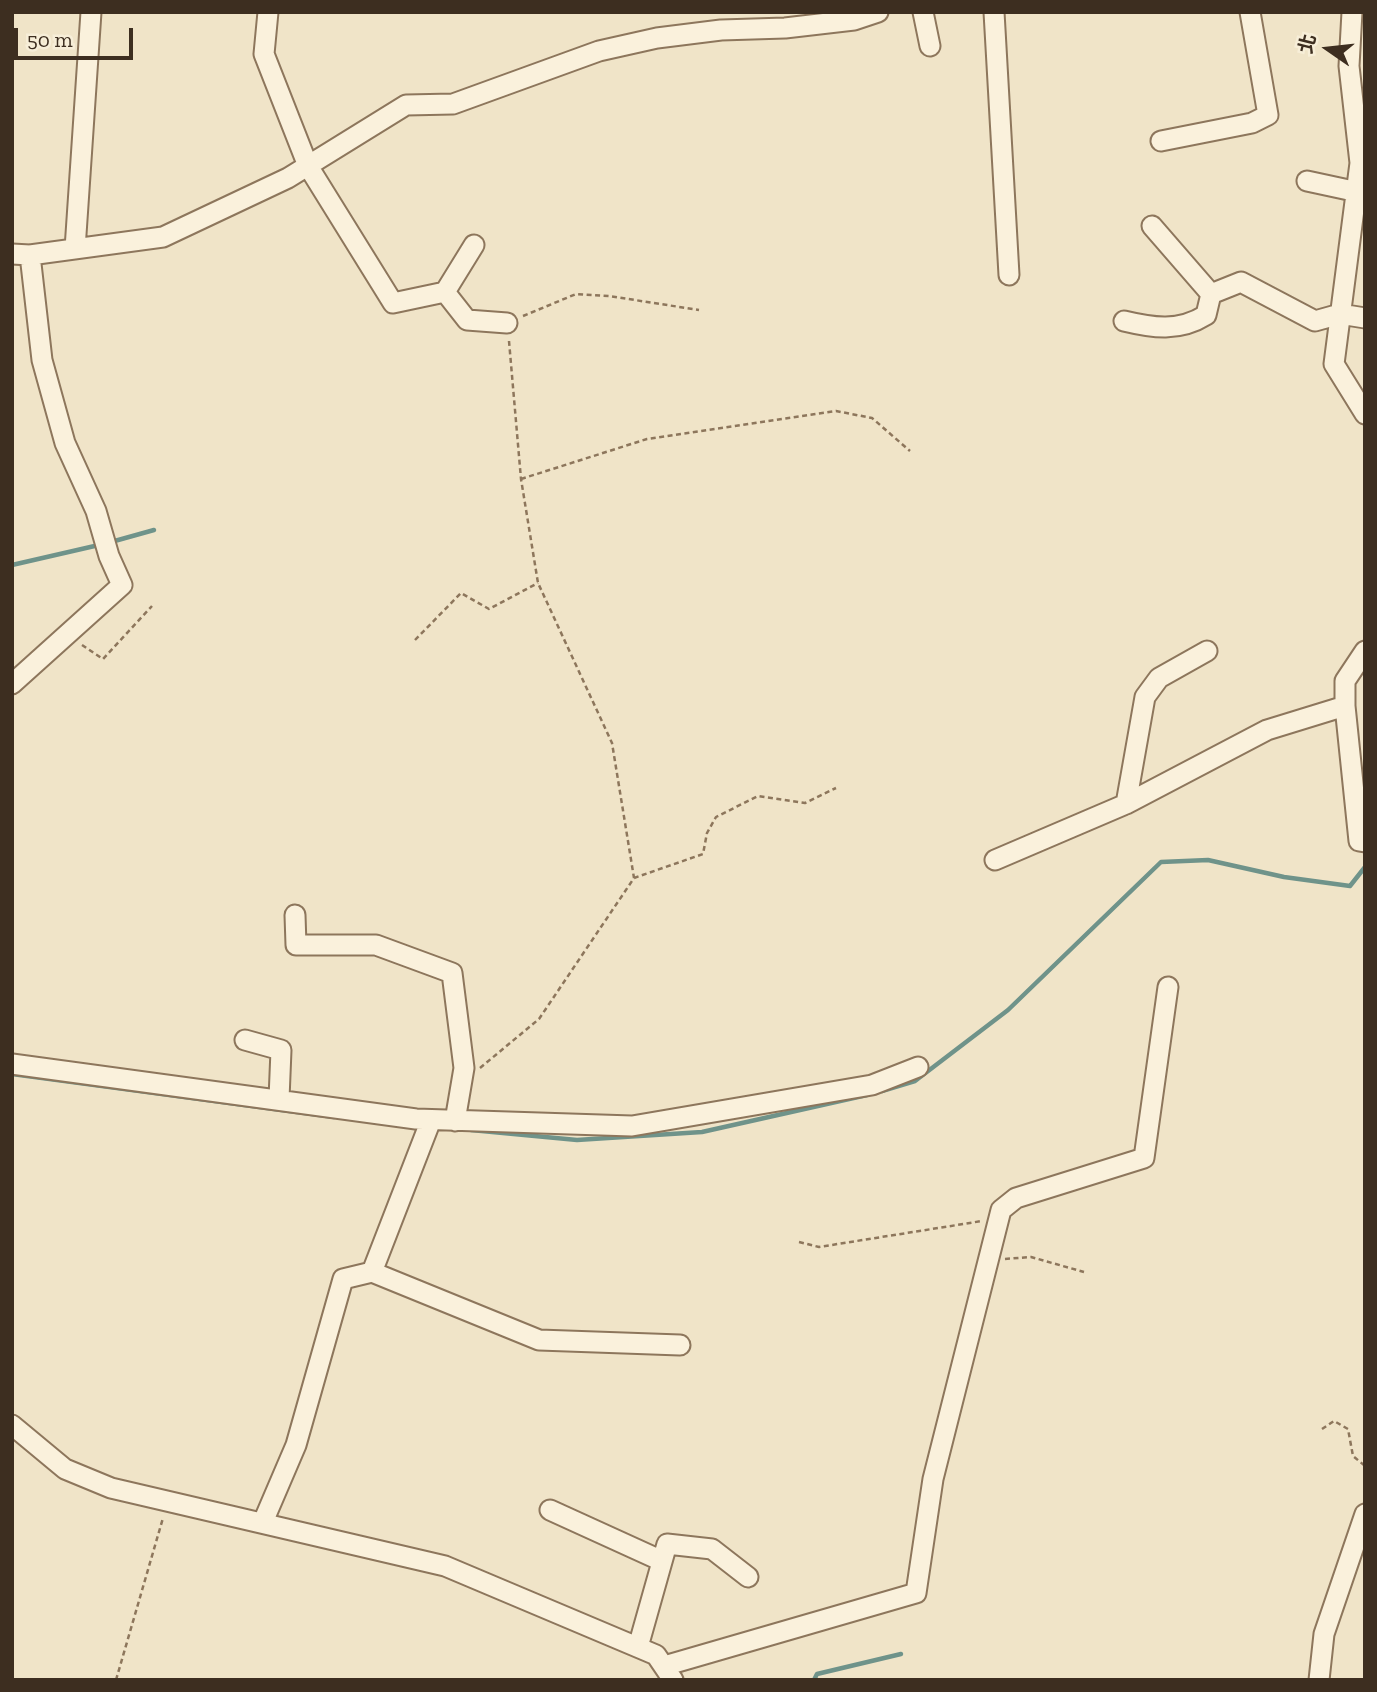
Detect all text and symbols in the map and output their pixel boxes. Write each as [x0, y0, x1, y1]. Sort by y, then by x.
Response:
scale bar [18, 14, 136, 58]
north arrow [1293, 14, 1363, 84]
text: 50 m [27, 27, 73, 52]
text: 北 [1294, 32, 1321, 56]

